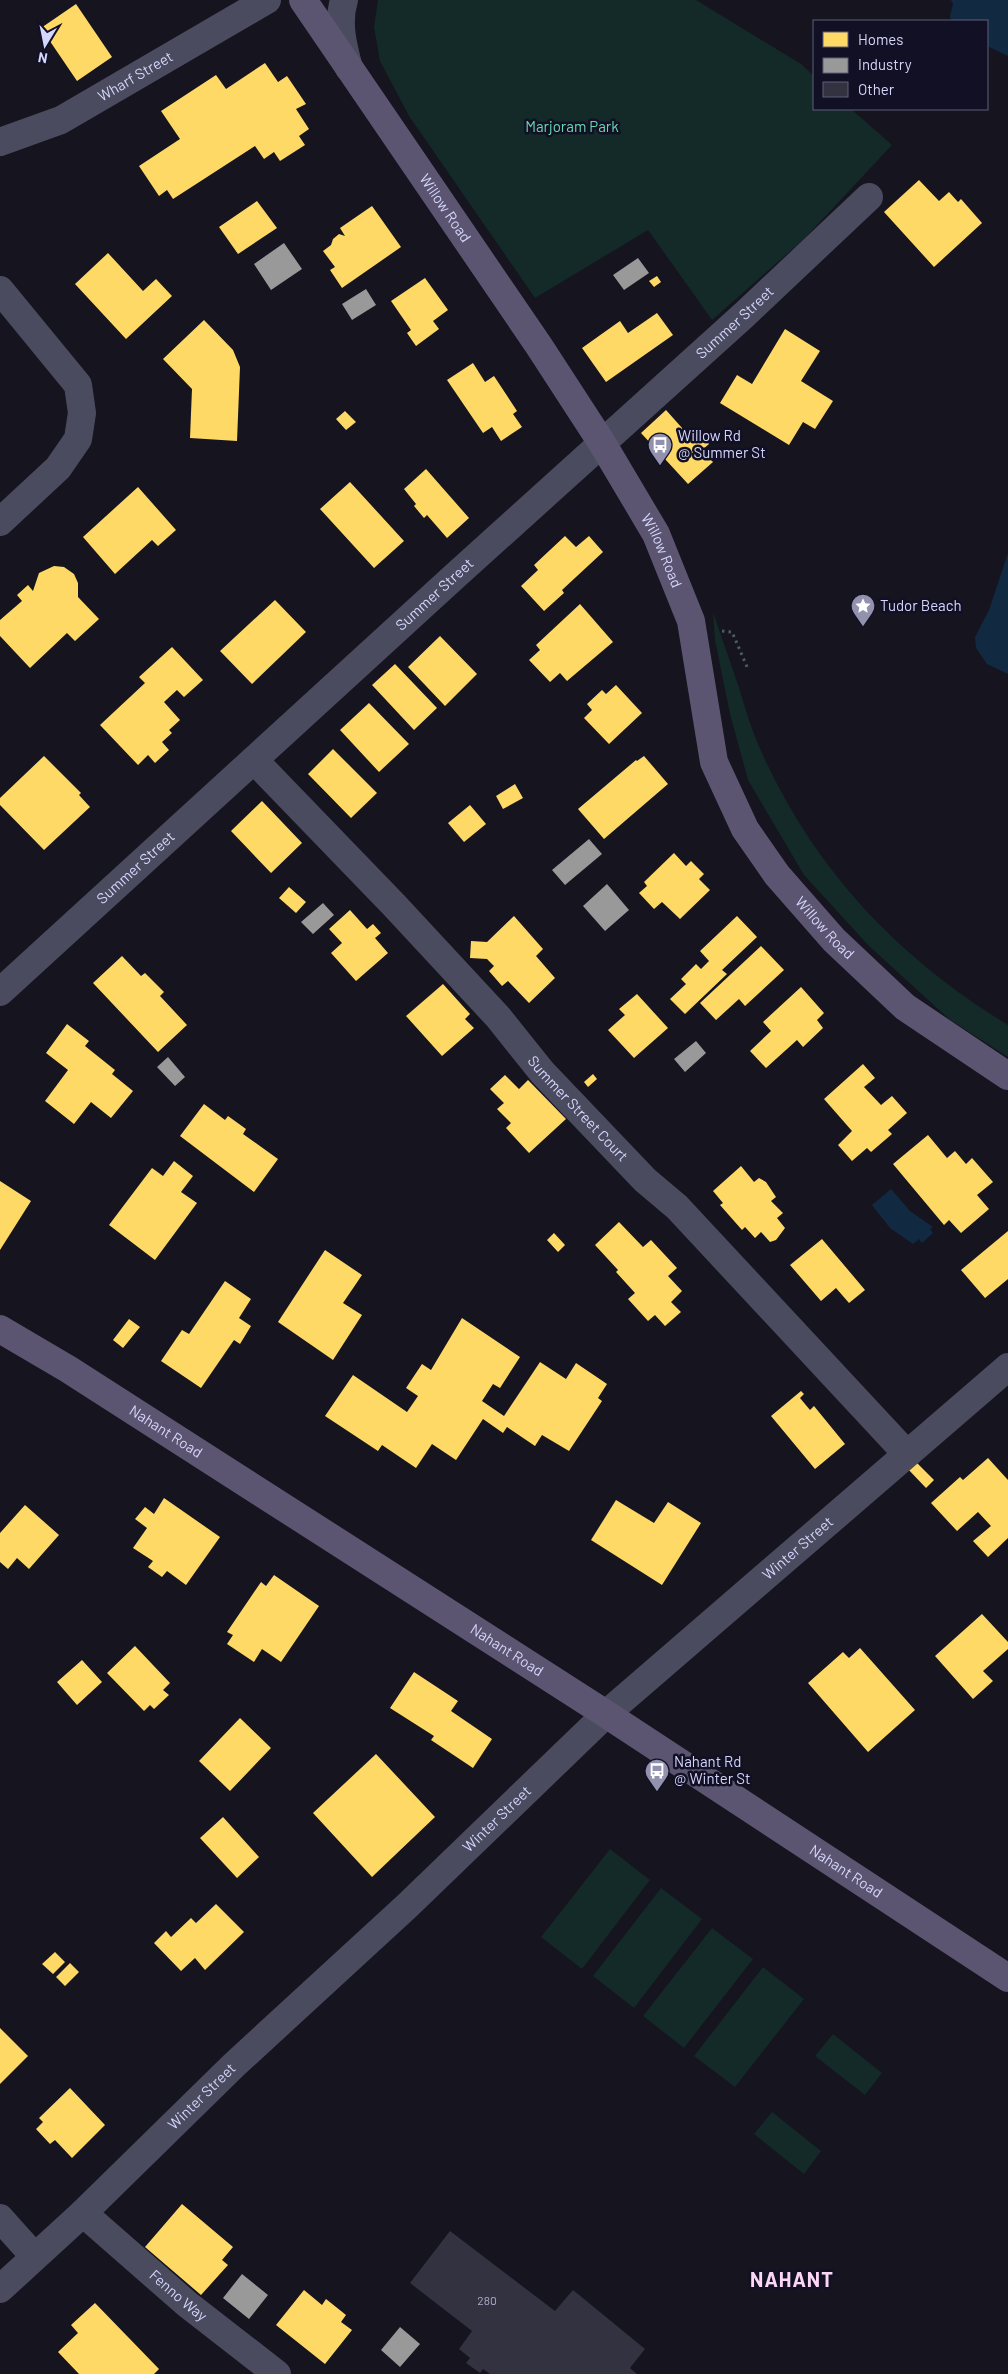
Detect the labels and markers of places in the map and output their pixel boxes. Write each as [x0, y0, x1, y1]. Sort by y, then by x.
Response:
place label: Willow Rd @ Summer St [678, 426, 766, 461]
bus stop icon: Willow Rd @ Summer St [647, 432, 673, 466]
place icon: Tudor Beach [850, 593, 876, 627]
place label: Tudor Beach [880, 596, 962, 614]
place label: Nahant Rd @ Winter St [674, 1752, 750, 1787]
bus stop icon: Nahant Rd @ Winter St [644, 1758, 670, 1792]

